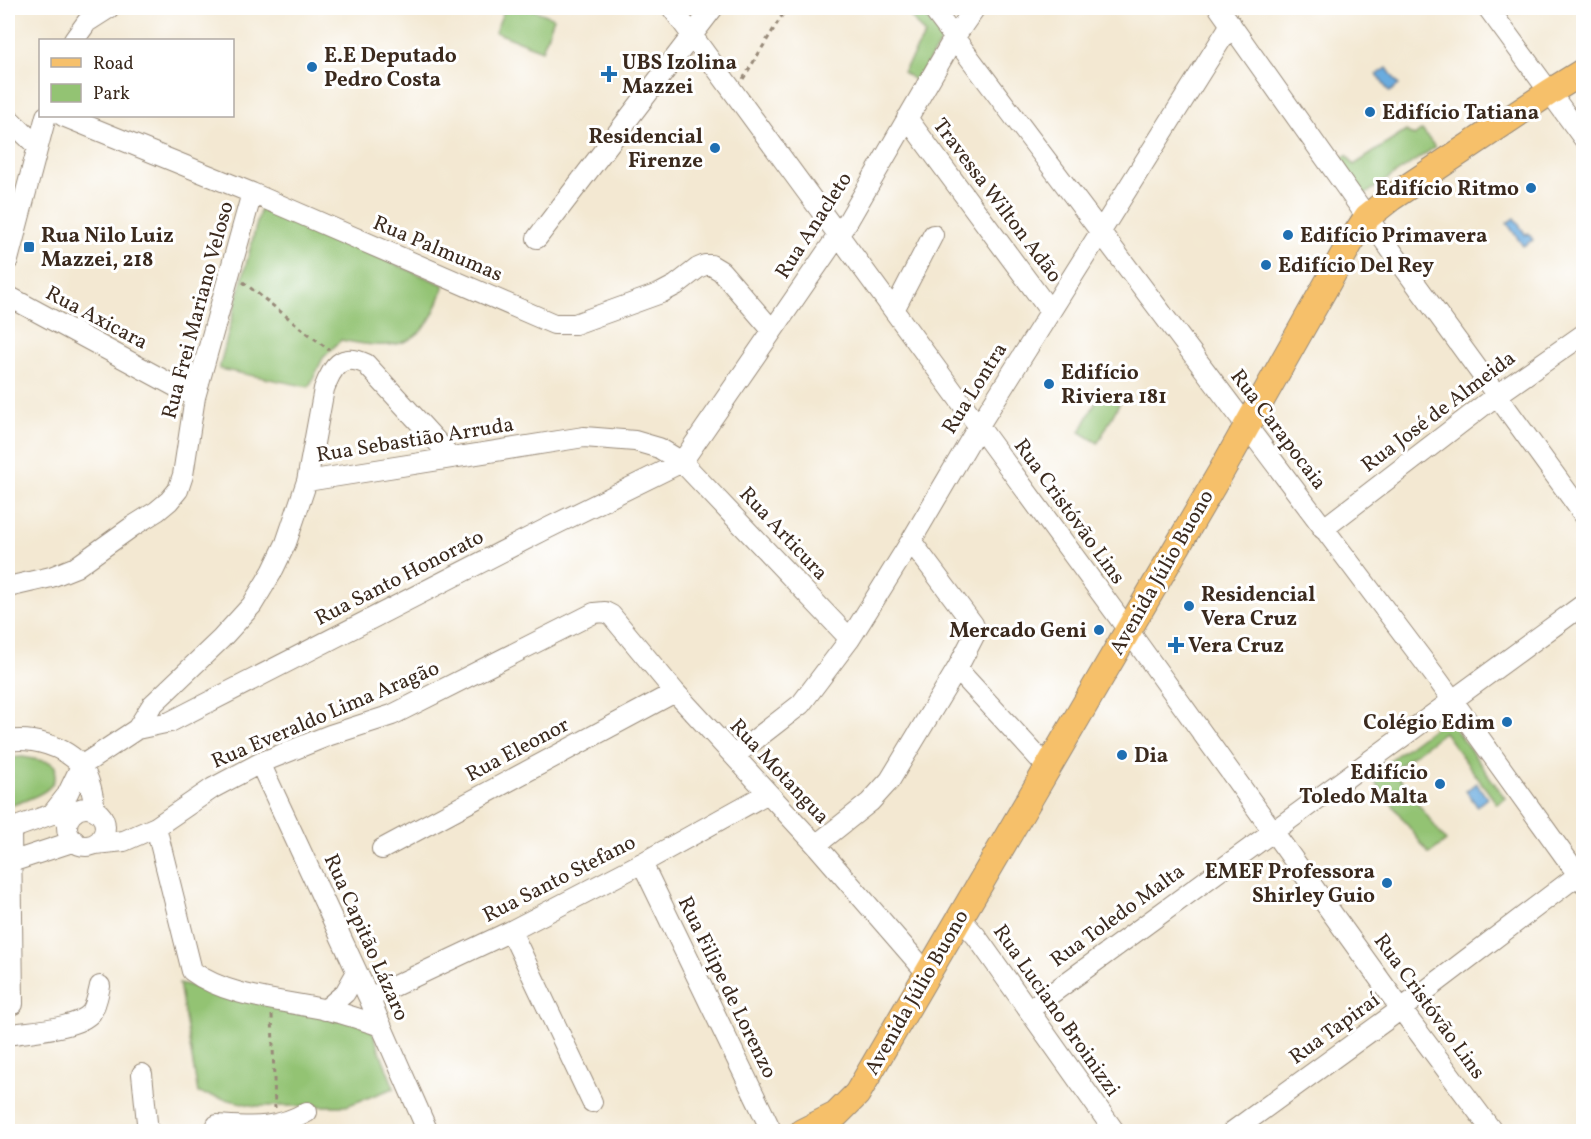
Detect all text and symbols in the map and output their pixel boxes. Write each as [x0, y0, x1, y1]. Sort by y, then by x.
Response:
legend [39, 39, 234, 117]
place label: E.E Deputado Pedro Costa [324, 42, 457, 95]
place label: UBS Izolina Mazzei [622, 49, 737, 102]
text: Road [93, 52, 134, 77]
marker: E.E Deputado Pedro Costa [305, 60, 319, 74]
marker: UBS Izolina Mazzei [600, 65, 618, 83]
text: Park [93, 82, 130, 107]
place label: Edifício Tatiana [1382, 99, 1539, 128]
marker: Edifício Tatiana [1363, 105, 1377, 119]
street label: Travessa Wilton Adão [925, 113, 1068, 289]
place label: Residencial Firenze [589, 123, 703, 176]
marker: Residencial Firenze [708, 141, 722, 155]
street label: Rua Anacleto [769, 167, 860, 285]
place label: Edifício Ritmo [1375, 175, 1519, 204]
marker: Edifício Ritmo [1524, 181, 1538, 195]
street label: Rua Frei Mariano Veloso [155, 198, 241, 422]
street label: Rua Palmumas [368, 209, 507, 290]
place label: Rua Nilo Luiz Mazzei, 218 [41, 222, 174, 275]
place label: Edifício Primavera [1300, 222, 1487, 251]
marker: Edifício Primavera [1281, 228, 1295, 242]
marker: Rua Nilo Luiz Mazzei, 218 [22, 240, 36, 254]
place label: Edifício Del Rey [1278, 252, 1434, 281]
marker: Edifício Del Rey [1259, 258, 1273, 272]
street label: Rua Axicara [40, 279, 153, 357]
street label: Rua Lontra [936, 337, 1015, 440]
street label: Rua José de Almeida [1356, 345, 1522, 480]
place label: Edifício Riviera 181 [1061, 359, 1167, 412]
street label: Rua Carapocaia [1223, 364, 1333, 496]
marker: Edifício Riviera 181 [1042, 377, 1056, 391]
street label: Rua Sebastião Arruda [314, 411, 516, 470]
street label: Rua Cristóvão Lins [1006, 433, 1131, 591]
street label: Rua Articura [732, 481, 834, 587]
street label: Avenida Júlio Buono [1103, 485, 1221, 661]
street label: Rua Santo Honorato [310, 523, 489, 633]
place label: Residencial Vera Cruz [1201, 581, 1315, 634]
marker: Residencial Vera Cruz [1182, 599, 1196, 613]
place label: Mercado Geni [949, 617, 1087, 646]
marker: Mercado Geni [1092, 623, 1106, 637]
place label: Vera Cruz [1188, 632, 1284, 661]
marker: Vera Cruz [1169, 638, 1183, 652]
street label: Rua Everaldo Lima Aragão [207, 654, 444, 777]
place label: Colégio Edim [1363, 709, 1495, 738]
street label: Rua Eleonor [461, 711, 575, 790]
street label: Rua Motangua [722, 713, 835, 831]
marker: Colégio Edim [1500, 715, 1514, 729]
place label: Dia [1134, 742, 1168, 771]
marker: Dia [1115, 748, 1129, 762]
place label: Edifício Toledo Malta [1299, 759, 1428, 812]
marker: Edifício Toledo Malta [1433, 777, 1447, 791]
street label: Rua Santo Stefano [478, 828, 641, 930]
street label: Rua Capitão Lázaro [316, 850, 415, 1026]
street label: Rua Toledo Malta [1045, 858, 1191, 975]
place label: EMEF Professora Shirley Guio [1205, 858, 1375, 911]
marker: EMEF Professora Shirley Guio [1380, 876, 1394, 890]
street label: Rua Filipe de Lorenzo [670, 892, 783, 1083]
street label: Avenida Júlio Buono [858, 905, 976, 1081]
street label: Rua Luciano Broinizzi [985, 919, 1126, 1103]
street label: Rua Cristóvão Lins [1366, 928, 1491, 1086]
street label: Rua Tapiraí [1284, 986, 1387, 1072]

